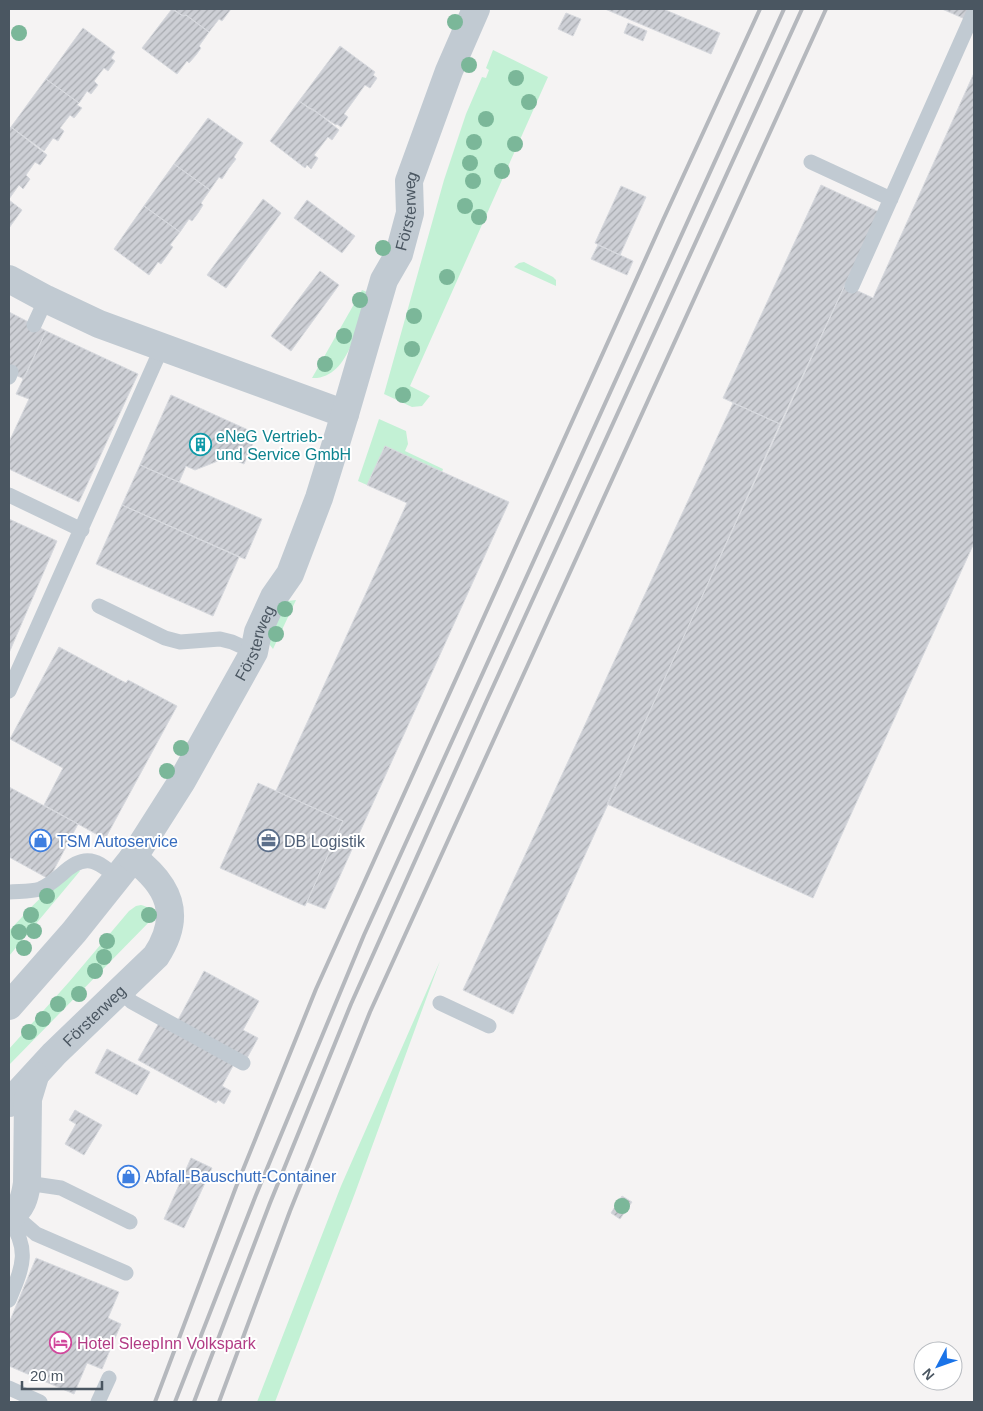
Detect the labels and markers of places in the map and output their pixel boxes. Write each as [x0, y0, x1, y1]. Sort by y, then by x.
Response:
place label: eNeG Vertrieb- und Service GmbH [216, 428, 351, 463]
building icon: eNeG Vertrieb- und Service GmbH [188, 433, 212, 457]
shop icon: TSM Autoservice [29, 829, 53, 853]
office icon: DB Logistik [256, 829, 280, 853]
place label: TSM Autoservice [57, 833, 178, 850]
place label: DB Logistik [284, 833, 366, 850]
shop icon: Abfall-Bauschutt-Container [117, 1164, 141, 1188]
place label: Abfall-Bauschutt-Container [145, 1168, 337, 1185]
hotel icon: Hotel SleepInn Volkspark [49, 1331, 73, 1355]
place label: Hotel SleepInn Volkspark [77, 1335, 257, 1352]

